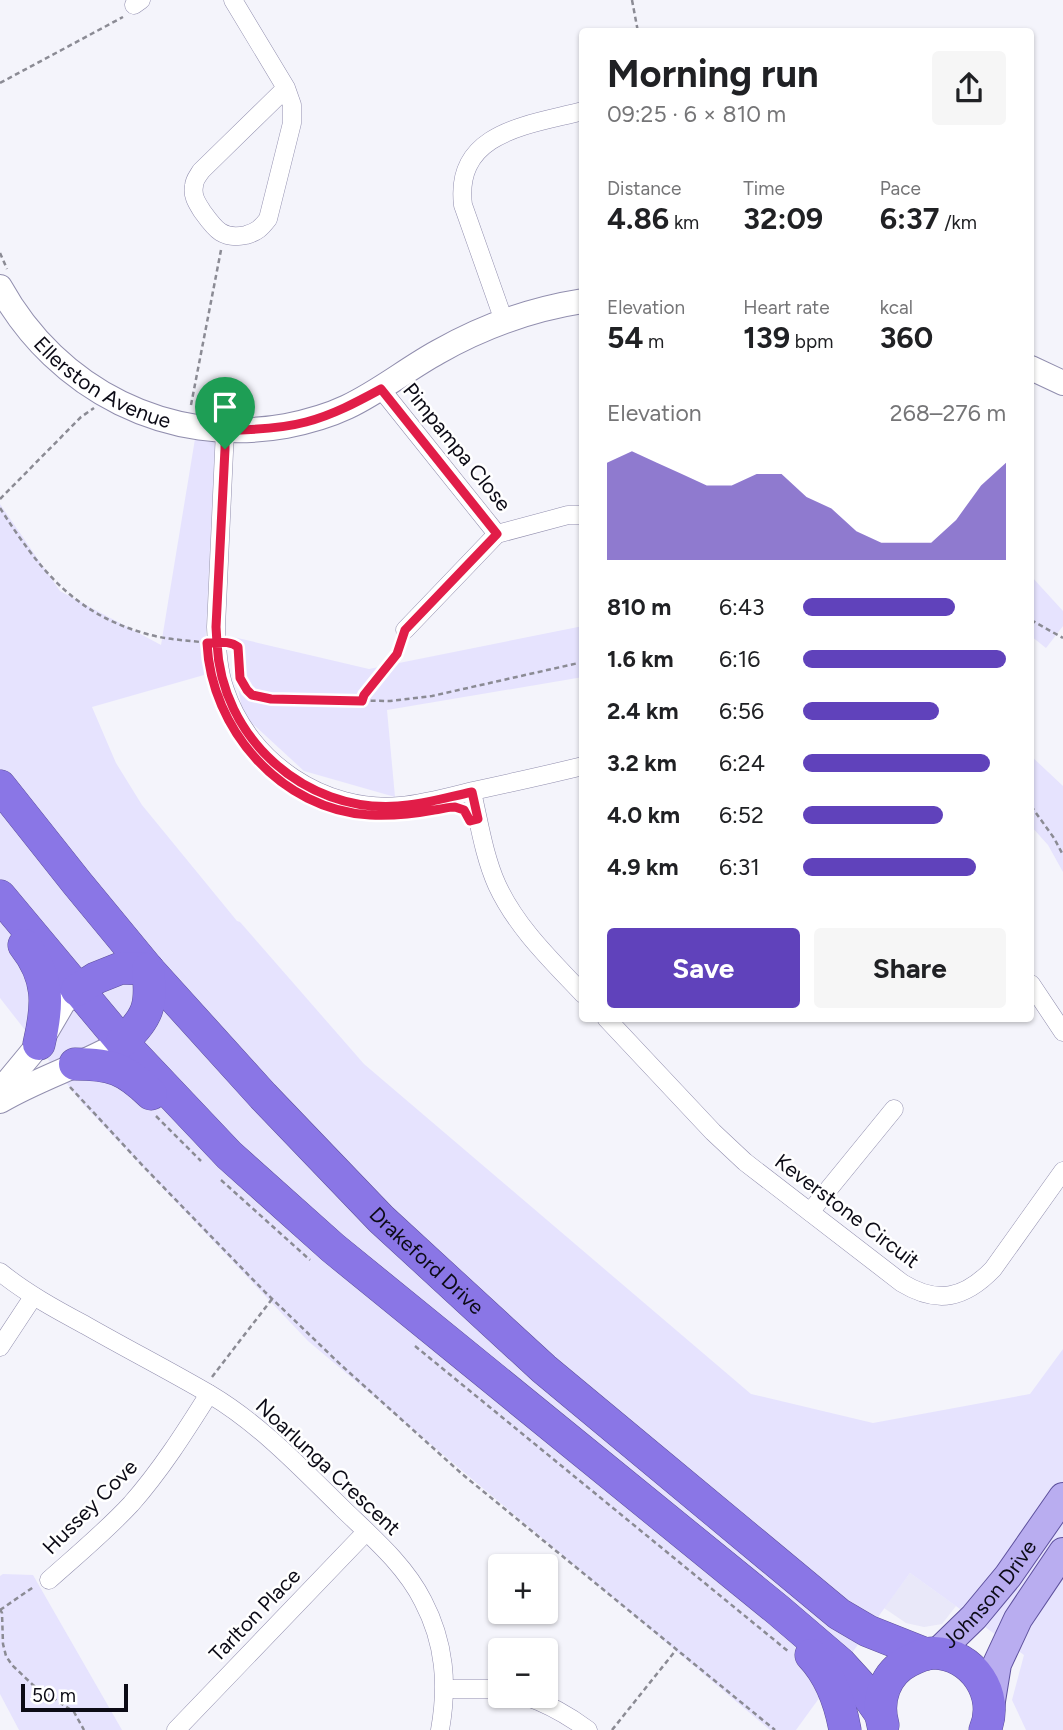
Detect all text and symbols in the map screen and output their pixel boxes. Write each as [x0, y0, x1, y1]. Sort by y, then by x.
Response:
text: Morning run [607, 51, 819, 97]
button: share [932, 51, 1006, 125]
text: 09:25 · 6 × 810 m [607, 100, 786, 128]
text: Distance [607, 177, 681, 200]
text: Time [743, 177, 785, 200]
text: Pace [880, 177, 921, 200]
text: 4.86 [607, 200, 669, 237]
text: 32:09 [743, 200, 823, 237]
text: 6:37 [880, 200, 939, 237]
text: km [669, 211, 699, 234]
text: /km [939, 211, 977, 234]
text: Elevation [607, 296, 685, 319]
text: Heart rate [743, 296, 830, 319]
text: kcal [880, 296, 913, 319]
text: 54 [607, 319, 643, 356]
text: 139 [743, 319, 790, 356]
text: 360 [880, 319, 933, 356]
text: m [643, 330, 664, 353]
text: bpm [790, 330, 833, 353]
street label: Ellerston Avenue [29, 331, 174, 433]
pin [195, 377, 255, 449]
street label: Pimpampa Close [398, 378, 517, 516]
icon: arrive [206, 388, 244, 426]
text: Elevation [607, 399, 702, 427]
text: 268–276 m [890, 399, 1006, 427]
text: 810 m [607, 593, 671, 621]
text: 6:43 [719, 593, 765, 621]
text: 1.6 km [607, 645, 674, 673]
text: 6:16 [719, 645, 760, 673]
text: 2.4 km [607, 697, 678, 725]
text: 6:56 [719, 697, 764, 725]
text: 3.2 km [607, 749, 677, 777]
text: 6:24 [719, 749, 765, 777]
text: 4.0 km [607, 801, 680, 829]
text: 6:52 [719, 801, 764, 829]
text: 4.9 km [607, 853, 679, 881]
text: 6:31 [719, 853, 760, 881]
button: Save [607, 928, 800, 1008]
button: Share [814, 928, 1006, 1008]
street label: Keverstone Circuit [770, 1148, 924, 1273]
street label: Drakeford Drive [364, 1202, 489, 1319]
street label: Noarlunga Crescent [251, 1393, 406, 1540]
street label: Hussey Cove [37, 1454, 142, 1559]
street label: Johnson Drive [937, 1535, 1041, 1653]
map controls [488, 1554, 558, 1708]
button: + [488, 1554, 558, 1624]
street label: Tarlton Place [204, 1563, 305, 1667]
button: − [488, 1638, 558, 1708]
scale bar [21, 1681, 128, 1713]
text: 50 m [32, 1684, 76, 1707]

